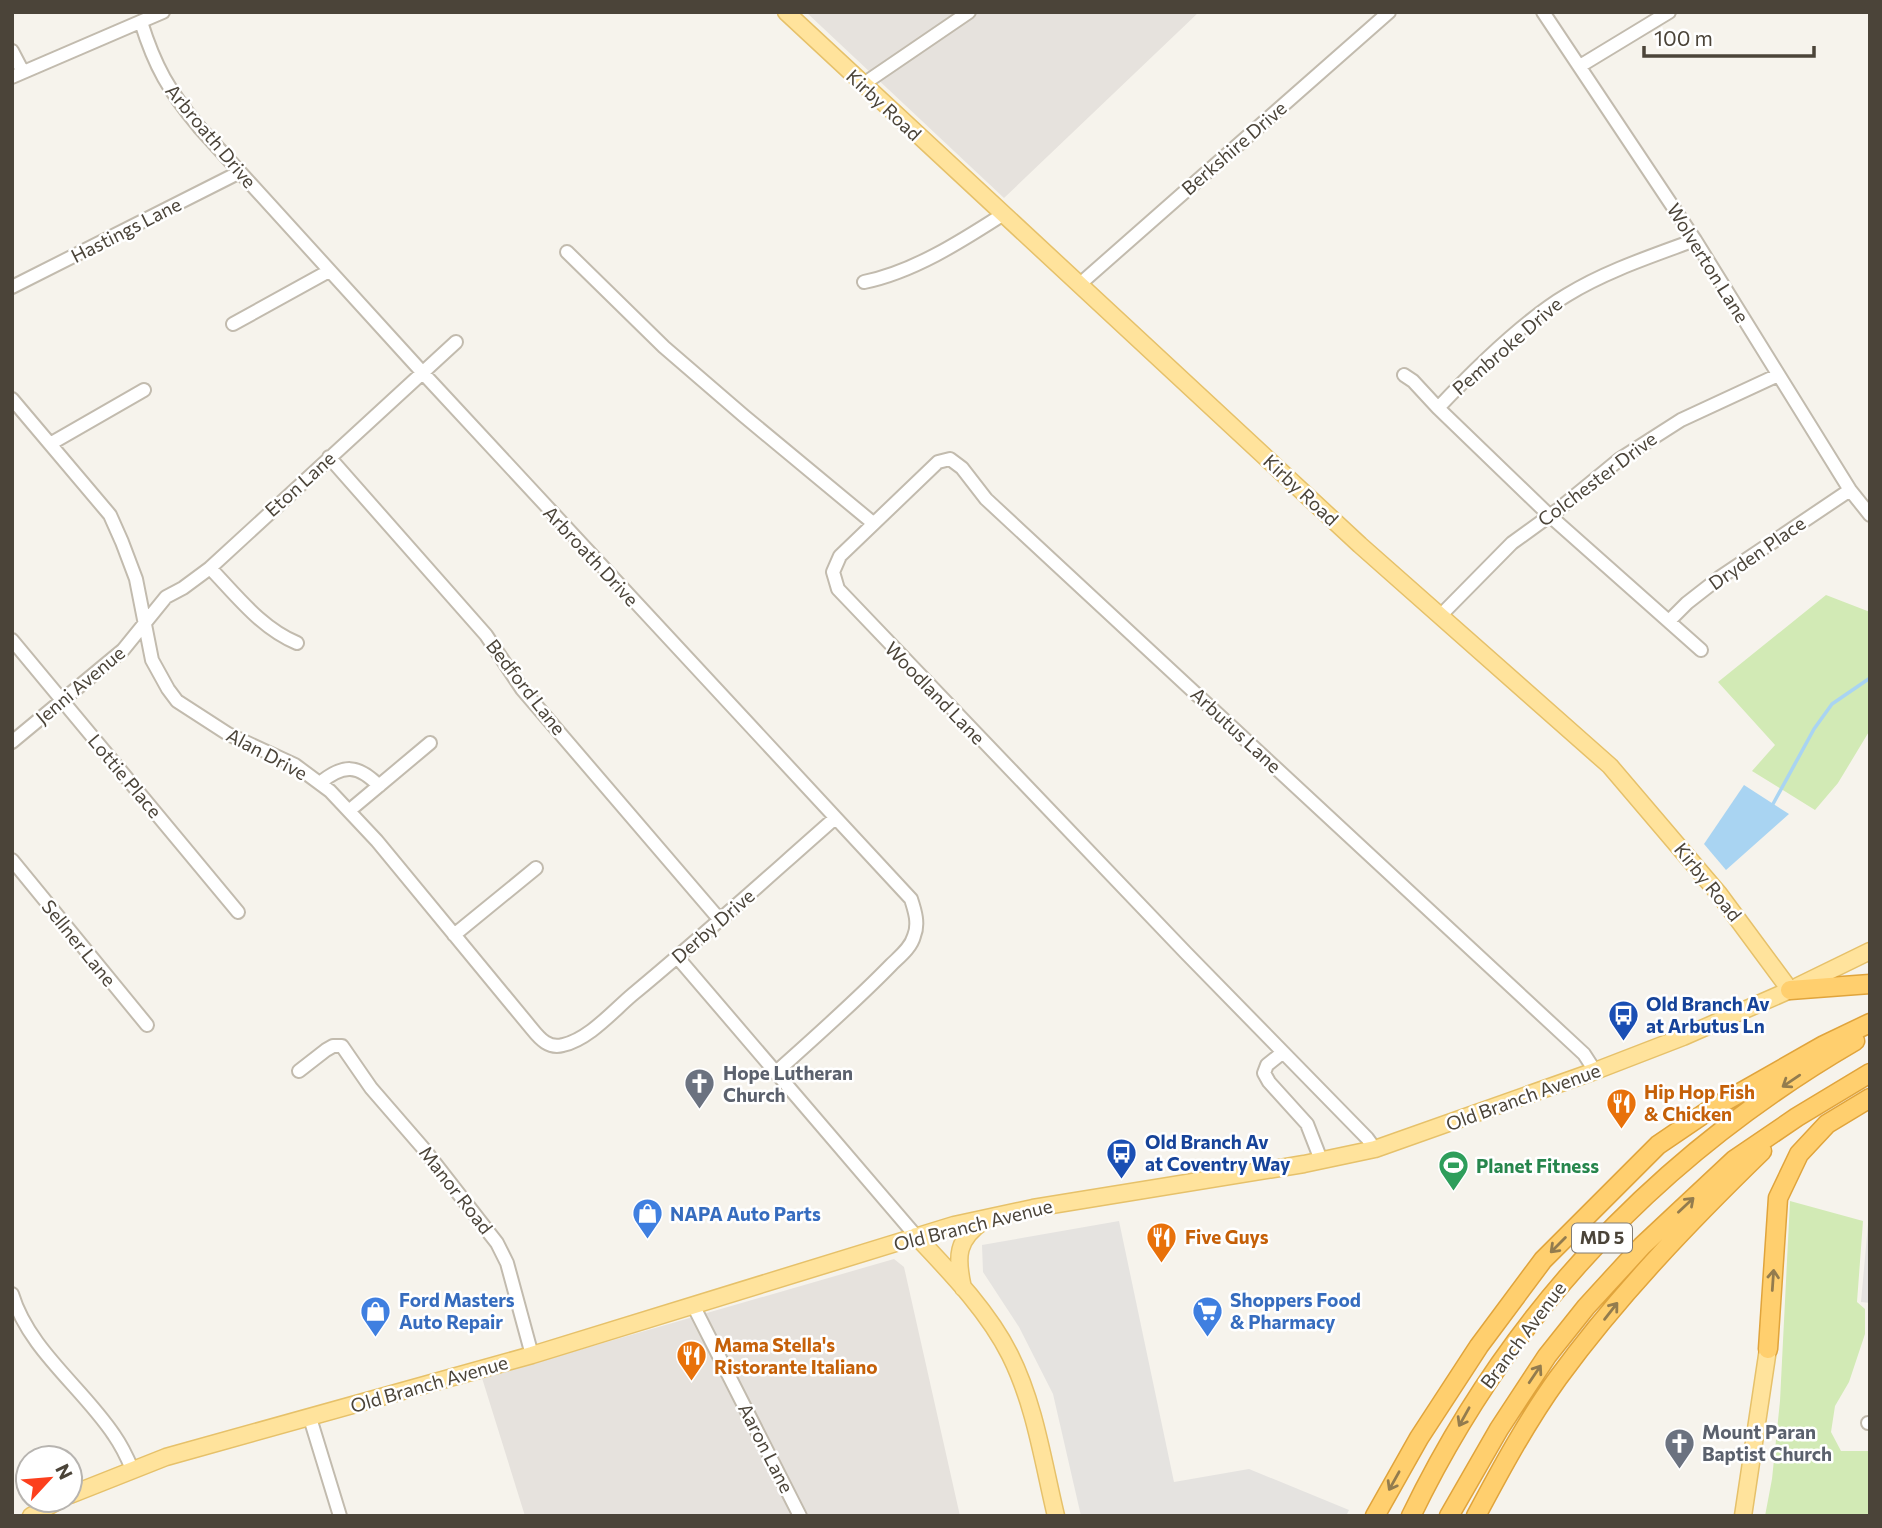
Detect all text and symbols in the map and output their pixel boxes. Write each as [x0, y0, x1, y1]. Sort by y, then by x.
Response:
scale bar [1644, 14, 1814, 58]
text: 100 m [1654, 25, 1713, 50]
street label: Kirby Road [842, 64, 927, 145]
street label: Arbroath Drive [161, 79, 262, 192]
street label: Berkshire Drive [1177, 96, 1291, 199]
street label: Hastings Lane [67, 192, 185, 267]
street label: Wolverton Lane [1663, 199, 1754, 327]
street label: Pembroke Drive [1447, 292, 1566, 399]
street label: Colchester Drive [1533, 426, 1661, 531]
street label: Eton Lane [260, 446, 339, 521]
street label: Kirby Road [1259, 449, 1344, 530]
street label: Arbroath Drive [539, 501, 644, 611]
street label: Dryden Place [1704, 511, 1810, 594]
street label: Bedford Lane [482, 634, 571, 739]
street label: Woodland Lane [881, 637, 990, 749]
street label: Jenni Avenue [30, 641, 129, 729]
street label: Arbutus Lane [1186, 682, 1286, 777]
street label: Alan Drive [223, 723, 312, 784]
street label: Lottie Place [84, 729, 167, 822]
street label: Kirby Road [1670, 838, 1747, 925]
street label: Derby Drive [667, 883, 759, 968]
street label: Sellner Lane [38, 895, 121, 991]
place label: Old Branch Av at Arbutus Ln [1646, 992, 1770, 1037]
bus stop icon: Old Branch Av at Arbutus Ln [1606, 998, 1640, 1042]
street label: Old Branch Avenue [1442, 1058, 1603, 1135]
place label: Hope Lutheran Church [723, 1061, 853, 1106]
church icon: Hope Lutheran Church [683, 1067, 717, 1111]
one-way arrow [1782, 1075, 1802, 1089]
place label: Hip Hop Fish & Chicken [1644, 1080, 1755, 1125]
restaurant icon: Hip Hop Fish & Chicken [1604, 1086, 1638, 1130]
place label: Old Branch Av at Coventry Way [1145, 1130, 1291, 1175]
bus stop icon: Old Branch Av at Coventry Way [1105, 1136, 1139, 1180]
street label: Manor Road [415, 1141, 498, 1238]
sports icon: Planet Fitness [1436, 1149, 1470, 1193]
place label: Planet Fitness [1476, 1154, 1599, 1177]
street label: Old Branch Avenue [891, 1194, 1055, 1255]
one-way arrow [1677, 1196, 1694, 1213]
shop icon: NAPA Auto Parts [630, 1197, 664, 1241]
place label: NAPA Auto Parts [670, 1202, 821, 1225]
restaurant icon: Five Guys [1145, 1220, 1179, 1264]
road number: MD 5 [1572, 1224, 1632, 1252]
place label: Five Guys [1185, 1225, 1269, 1248]
one-way arrow [1549, 1236, 1566, 1253]
one-way arrow [1766, 1269, 1779, 1292]
street label: Branch Avenue [1475, 1277, 1570, 1393]
place label: Ford Masters Auto Repair [399, 1288, 515, 1333]
place label: Shoppers Food & Pharmacy [1230, 1288, 1361, 1333]
shop icon: Ford Masters Auto Repair [359, 1294, 393, 1338]
supermarket icon: Shoppers Food & Pharmacy [1190, 1294, 1224, 1338]
one-way arrow [1603, 1303, 1618, 1321]
place label: Mama Stella's Ristorante Italiano [714, 1333, 878, 1378]
restaurant icon: Mama Stella's Ristorante Italiano [674, 1339, 708, 1383]
street label: Old Branch Avenue [347, 1350, 510, 1417]
one-way arrow [1528, 1365, 1542, 1384]
street label: Aaron Lane [734, 1399, 799, 1497]
one-way arrow [1457, 1406, 1470, 1427]
place label: Mount Paran Baptist Church [1702, 1420, 1832, 1465]
church icon: Mount Paran Baptist Church [1662, 1426, 1696, 1470]
north arrow [14, 1444, 84, 1514]
text: N [51, 1460, 78, 1483]
one-way arrow [1387, 1471, 1401, 1491]

